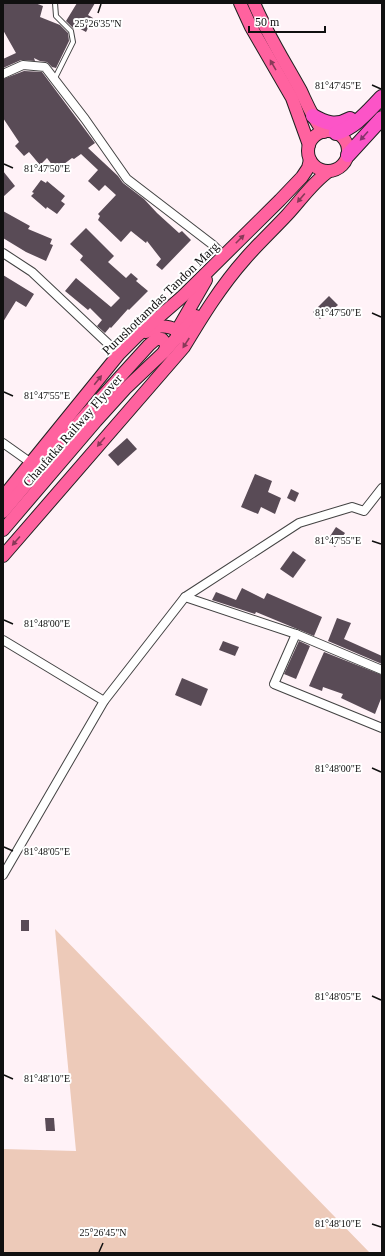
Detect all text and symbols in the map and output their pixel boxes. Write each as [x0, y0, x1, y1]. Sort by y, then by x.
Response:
scale bar [249, 8, 325, 34]
text: 50 m [255, 15, 280, 29]
text: 25°26'35"N [74, 18, 122, 29]
one-way arrow [269, 59, 276, 71]
text: 81°47'45"E [315, 80, 361, 91]
one-way arrow [360, 131, 369, 141]
text: 81°47'50"E [24, 163, 70, 174]
one-way arrow [297, 193, 306, 204]
one-way arrow [235, 234, 245, 244]
street label: Purushottamdas Tandon Marg [99, 238, 222, 358]
text: 81°47'50"E [315, 307, 361, 318]
one-way arrow [182, 337, 189, 349]
street label: Chaufatka Railway Flyover [20, 371, 126, 489]
one-way arrow [94, 374, 103, 385]
text: 81°47'55"E [24, 390, 70, 401]
one-way arrow [97, 437, 106, 446]
one-way arrow [12, 535, 21, 546]
text: 81°47'55"E [315, 535, 361, 546]
text: 81°48'00"E [24, 618, 70, 629]
text: 81°48'00"E [315, 763, 361, 774]
text: 81°48'05"E [24, 846, 70, 857]
text: 81°48'05"E [315, 991, 361, 1002]
text: 81°48'10"E [24, 1073, 70, 1084]
text: 81°48'10"E [315, 1218, 361, 1229]
text: 25°26'45"N [79, 1227, 127, 1238]

